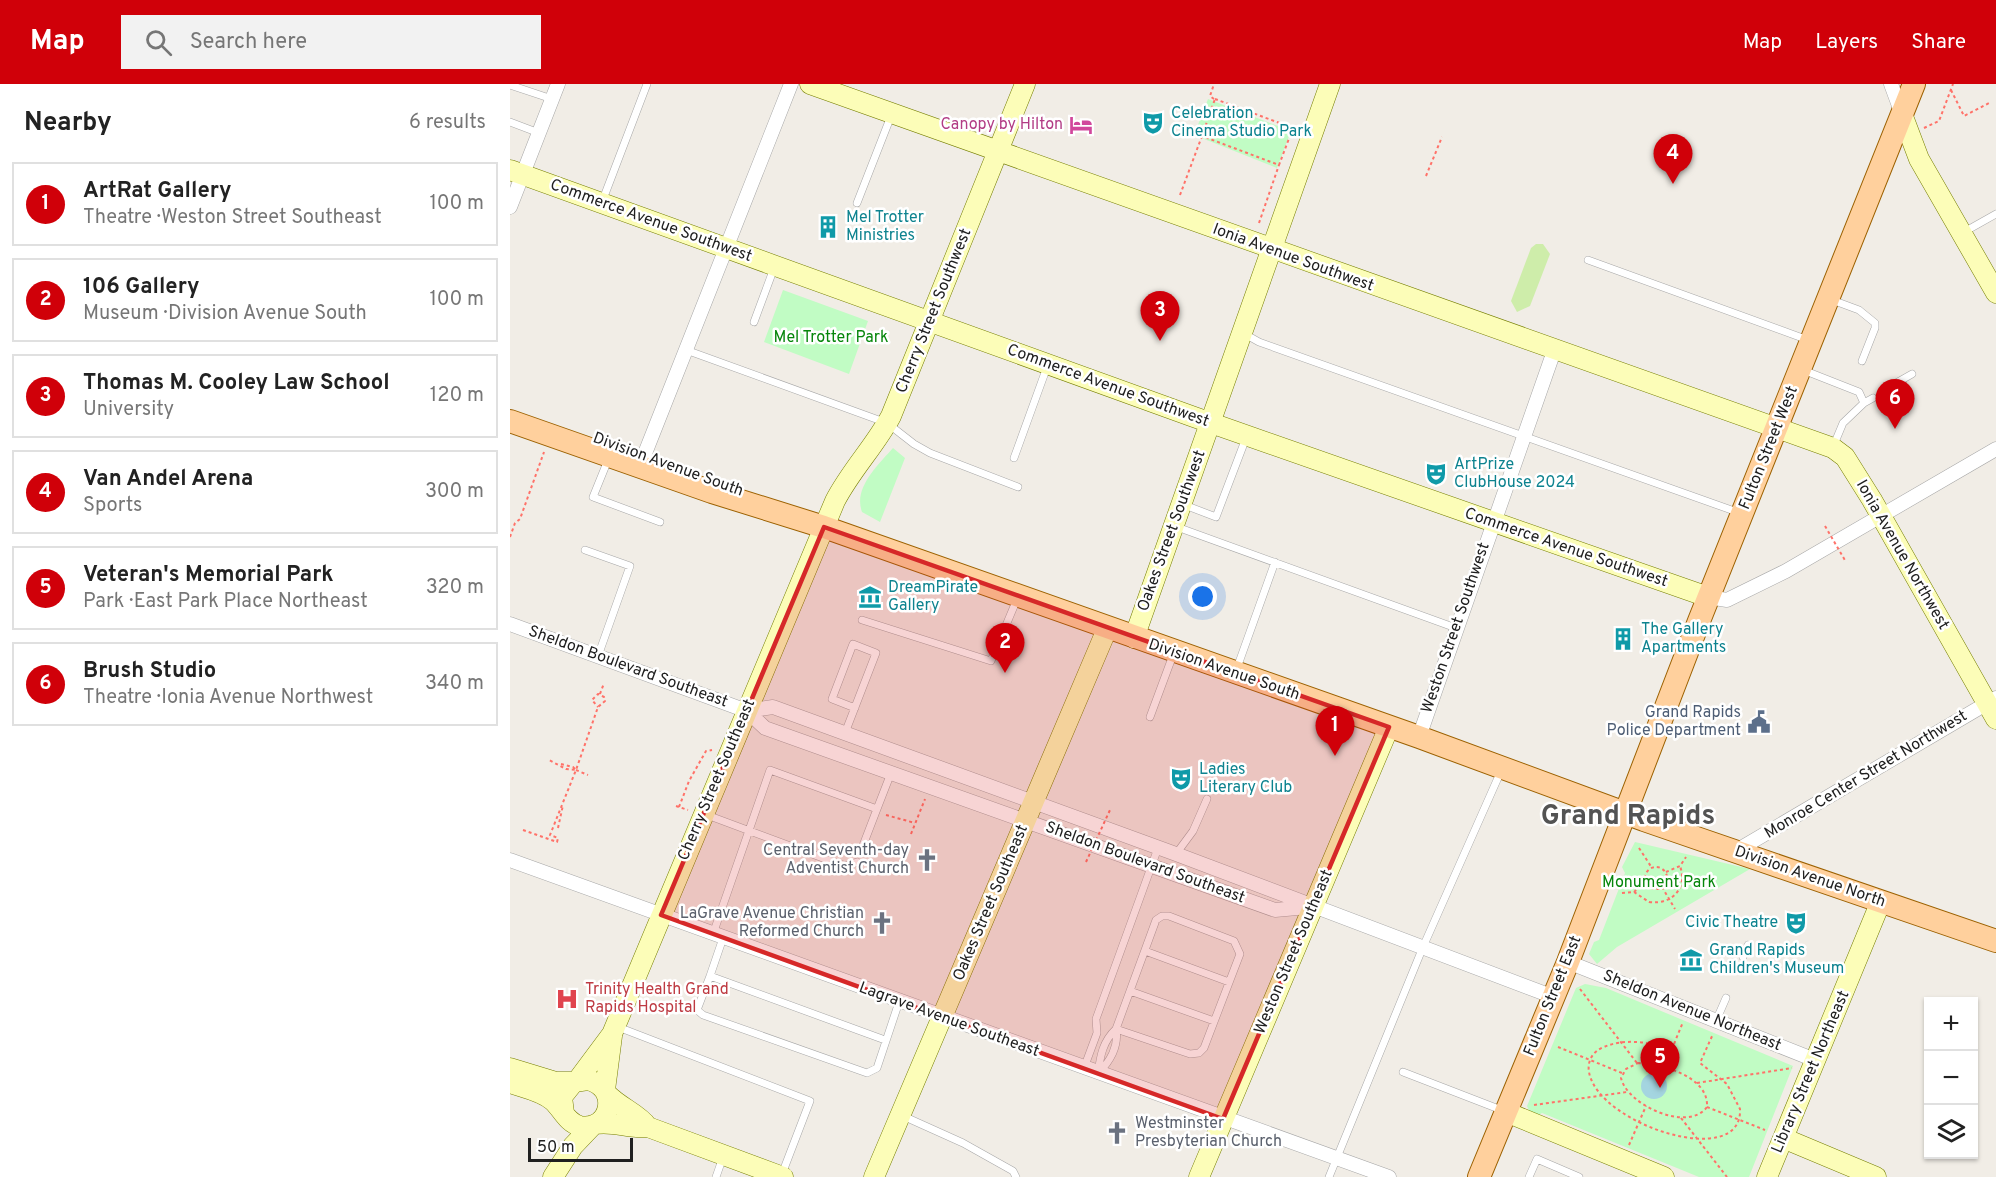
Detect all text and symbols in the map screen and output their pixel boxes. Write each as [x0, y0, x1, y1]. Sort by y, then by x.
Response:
search box [121, 15, 541, 69]
text: Map [30, 24, 85, 60]
icon: search [142, 26, 175, 59]
text: Search here [190, 29, 307, 56]
text: Map [1743, 29, 1782, 56]
text: Layers [1815, 29, 1878, 56]
text: Share [1911, 29, 1966, 56]
place label: Celebration Cinema Studio Park [1171, 104, 1312, 142]
text: Nearby [24, 107, 112, 140]
text: 6 results [409, 110, 486, 136]
theatre icon: Celebration Cinema Studio Park [1140, 110, 1166, 136]
hotel icon: Canopy by Hilton [1068, 112, 1094, 138]
place label: Canopy by Hilton [940, 115, 1063, 135]
pin: 4 [1654, 135, 1692, 184]
street label: Commerce Avenue Southwest [547, 175, 755, 267]
text: ArtRat Gallery [83, 178, 232, 205]
text: 1 [42, 191, 50, 217]
text: 100 m [429, 191, 484, 217]
text: Theatre · Weston Street Southeast [83, 205, 382, 231]
place label: Mel Trotter Ministries [846, 208, 924, 246]
building icon: Mel Trotter Ministries [815, 214, 841, 240]
street label: Ionia Avenue Southwest [1210, 219, 1376, 297]
street label: Cherry Street Southwest [892, 226, 976, 396]
text: 106 Gallery [83, 274, 200, 301]
text: 2 [39, 287, 52, 313]
text: 100 m [429, 287, 484, 313]
pin: 3 [1140, 292, 1180, 341]
text: Museum · Division Avenue South [83, 301, 367, 327]
park label: Mel Trotter Park [774, 328, 888, 348]
street label: Commerce Avenue Southwest [1004, 340, 1212, 432]
text: Thomas M. Cooley Law School [83, 370, 390, 397]
pin: 6 [1876, 380, 1914, 429]
text: 3 [40, 383, 52, 409]
text: 120 m [430, 383, 484, 409]
street label: Fulton Street West [1735, 383, 1803, 513]
text: University [83, 397, 174, 423]
street label: Division Avenue South [590, 428, 746, 502]
street label: Oakes Street Southwest [1133, 448, 1211, 614]
place label: ArtPrize ClubHouse 2024 [1454, 455, 1575, 493]
theatre icon: ArtPrize ClubHouse 2024 [1423, 461, 1449, 487]
text: Van Andel Arena [83, 466, 253, 493]
street label: Ionia Avenue Northwest [1851, 477, 1953, 633]
text: 4 [39, 479, 52, 505]
text: 300 m [425, 479, 484, 505]
text: Sports [83, 493, 143, 519]
street label: Commerce Avenue Southwest [1462, 504, 1670, 592]
street label: Weston Street Southwest [1417, 540, 1495, 716]
text: Veteran's Memorial Park [83, 562, 334, 589]
text: 5 [39, 575, 52, 601]
text: 320 m [426, 575, 484, 601]
place label: DreamPirate Gallery [888, 578, 978, 616]
your location [1188, 582, 1217, 611]
museum icon: DreamPirate Gallery [857, 584, 883, 610]
text: Park · East Park Place Northeast [83, 589, 368, 615]
place label: The Gallery Apartments [1641, 620, 1726, 658]
street label: Sheldon Boulevard Southeast [525, 622, 731, 712]
pin: 2 [986, 624, 1024, 673]
building icon: The Gallery Apartments [1610, 626, 1636, 652]
street label: Division Avenue South [1146, 635, 1302, 705]
text: Brush Studio [83, 658, 216, 685]
text: 6 [39, 671, 52, 697]
text: 340 m [425, 671, 484, 697]
text: Theatre · Ionia Avenue Northwest [83, 685, 373, 711]
street label: Cherry Street Southeast [674, 696, 760, 864]
place label: Grand Rapids Police Department [1607, 703, 1741, 741]
pin: 1 [1316, 706, 1354, 756]
street label: Monroe Center Street Northwest [1761, 706, 1971, 844]
public building icon: Grand Rapids Police Department [1746, 709, 1772, 735]
place label: Ladies Literary Club [1199, 760, 1292, 798]
theatre icon: Ladies Literary Club [1168, 766, 1194, 792]
district label: Grand Rapids [1541, 799, 1715, 835]
street label: Sheldon Boulevard Southeast [1042, 818, 1248, 908]
street label: Oakes Street Southeast [949, 822, 1033, 984]
place label: Central Seventh-day Adventist Church [763, 841, 909, 879]
street label: Division Avenue North [1732, 842, 1888, 912]
church icon: Central Seventh-day Adventist Church [914, 847, 940, 873]
street label: Weston Street Southeast [1250, 867, 1338, 1037]
park label: Monument Park [1602, 873, 1716, 893]
place label: LaGrave Avenue Christian Reformed Church [680, 904, 864, 942]
church icon: LaGrave Avenue Christian Reformed Church [869, 910, 895, 936]
theatre icon: Civic Theatre [1783, 910, 1809, 936]
place label: Civic Theatre [1685, 913, 1778, 933]
street label: Fulton Street East [1520, 933, 1586, 1059]
place label: Grand Rapids Children's Museum [1709, 941, 1844, 979]
museum icon: Grand Rapids Children's Museum [1678, 947, 1704, 973]
street label: Sheldon Avenue Northeast [1600, 966, 1784, 1056]
street label: Lagrave Avenue Southeast [856, 978, 1042, 1062]
place label: Trinity Health Grand Rapids Hospital [585, 980, 729, 1018]
hospital icon: Trinity Health Grand Rapids Hospital [554, 986, 580, 1012]
street label: Library Street Northeast [1768, 988, 1854, 1156]
map controls [1924, 997, 1978, 1159]
button: + [1924, 997, 1978, 1051]
pin: 5 [1640, 1038, 1680, 1088]
button: − [1924, 1051, 1978, 1105]
button: layers [1924, 1105, 1978, 1159]
place label: Westminster Presbyterian Church [1135, 1114, 1282, 1152]
church icon: Westminster Presbyterian Church [1104, 1120, 1130, 1146]
scale bar [528, 1135, 633, 1162]
text: 50 m [537, 1138, 575, 1158]

